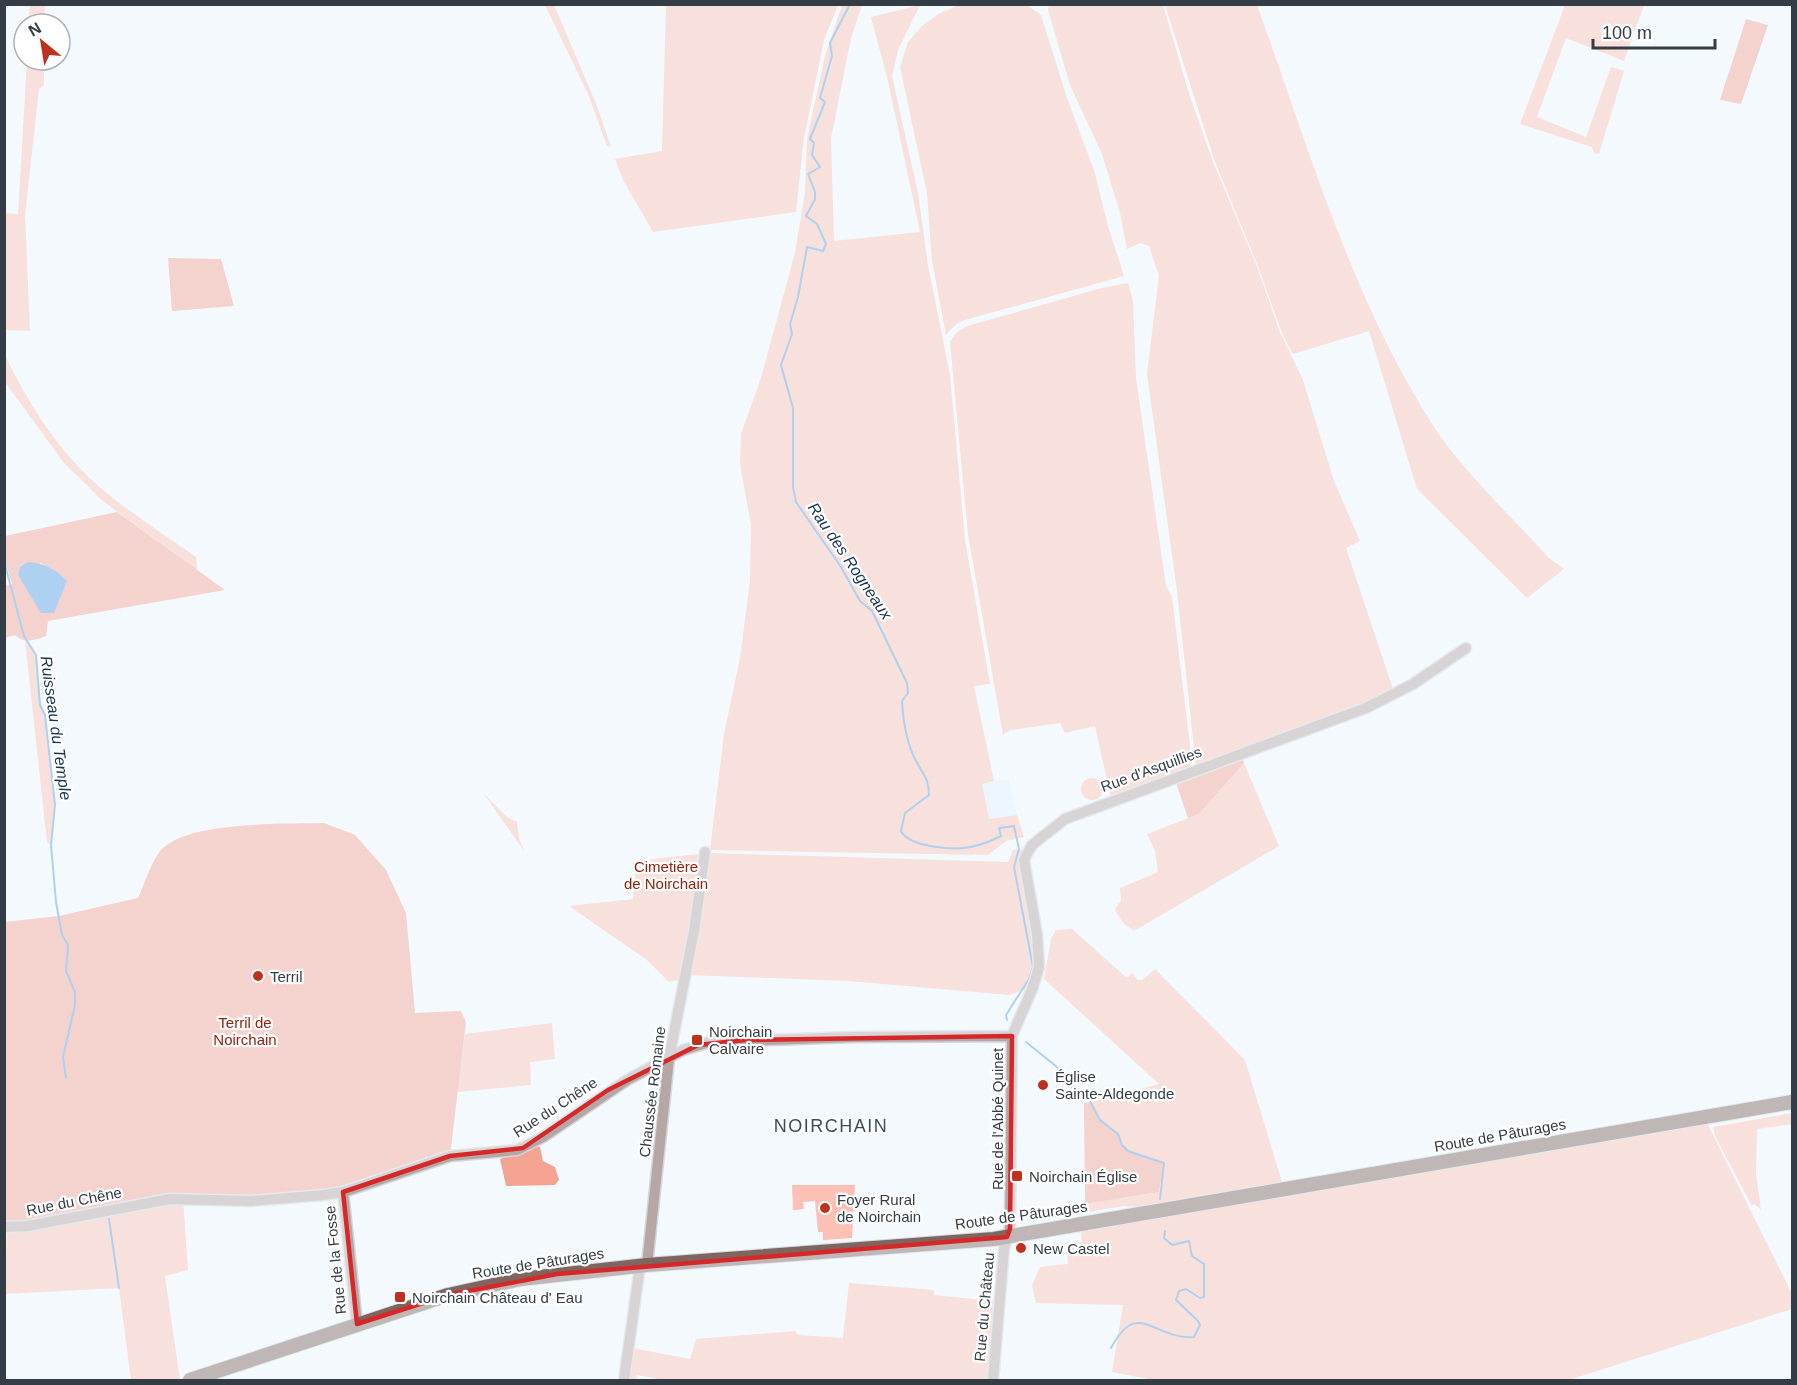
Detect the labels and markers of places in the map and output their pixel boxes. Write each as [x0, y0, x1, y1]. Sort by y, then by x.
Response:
place label: Terril [270, 968, 303, 985]
marker: Terril [251, 969, 265, 983]
place label: Noirchain Calvaire [709, 1023, 772, 1057]
marker: Noirchain Calvaire [690, 1033, 704, 1047]
place label: Église Sainte-Aldegonde [1055, 1068, 1174, 1102]
marker: Église Sainte-Aldegonde [1036, 1078, 1050, 1092]
place label: Noirchain Église [1029, 1168, 1137, 1185]
marker: Noirchain Église [1010, 1169, 1024, 1183]
place label: Foyer Rural de Noirchain [837, 1191, 921, 1225]
marker: Foyer Rural de Noirchain [818, 1201, 832, 1215]
place label: New Castel [1033, 1240, 1110, 1257]
marker: New Castel [1014, 1241, 1028, 1255]
place label: Noirchain Château d' Eau [412, 1289, 582, 1306]
marker: Noirchain Château d' Eau [393, 1290, 407, 1304]

